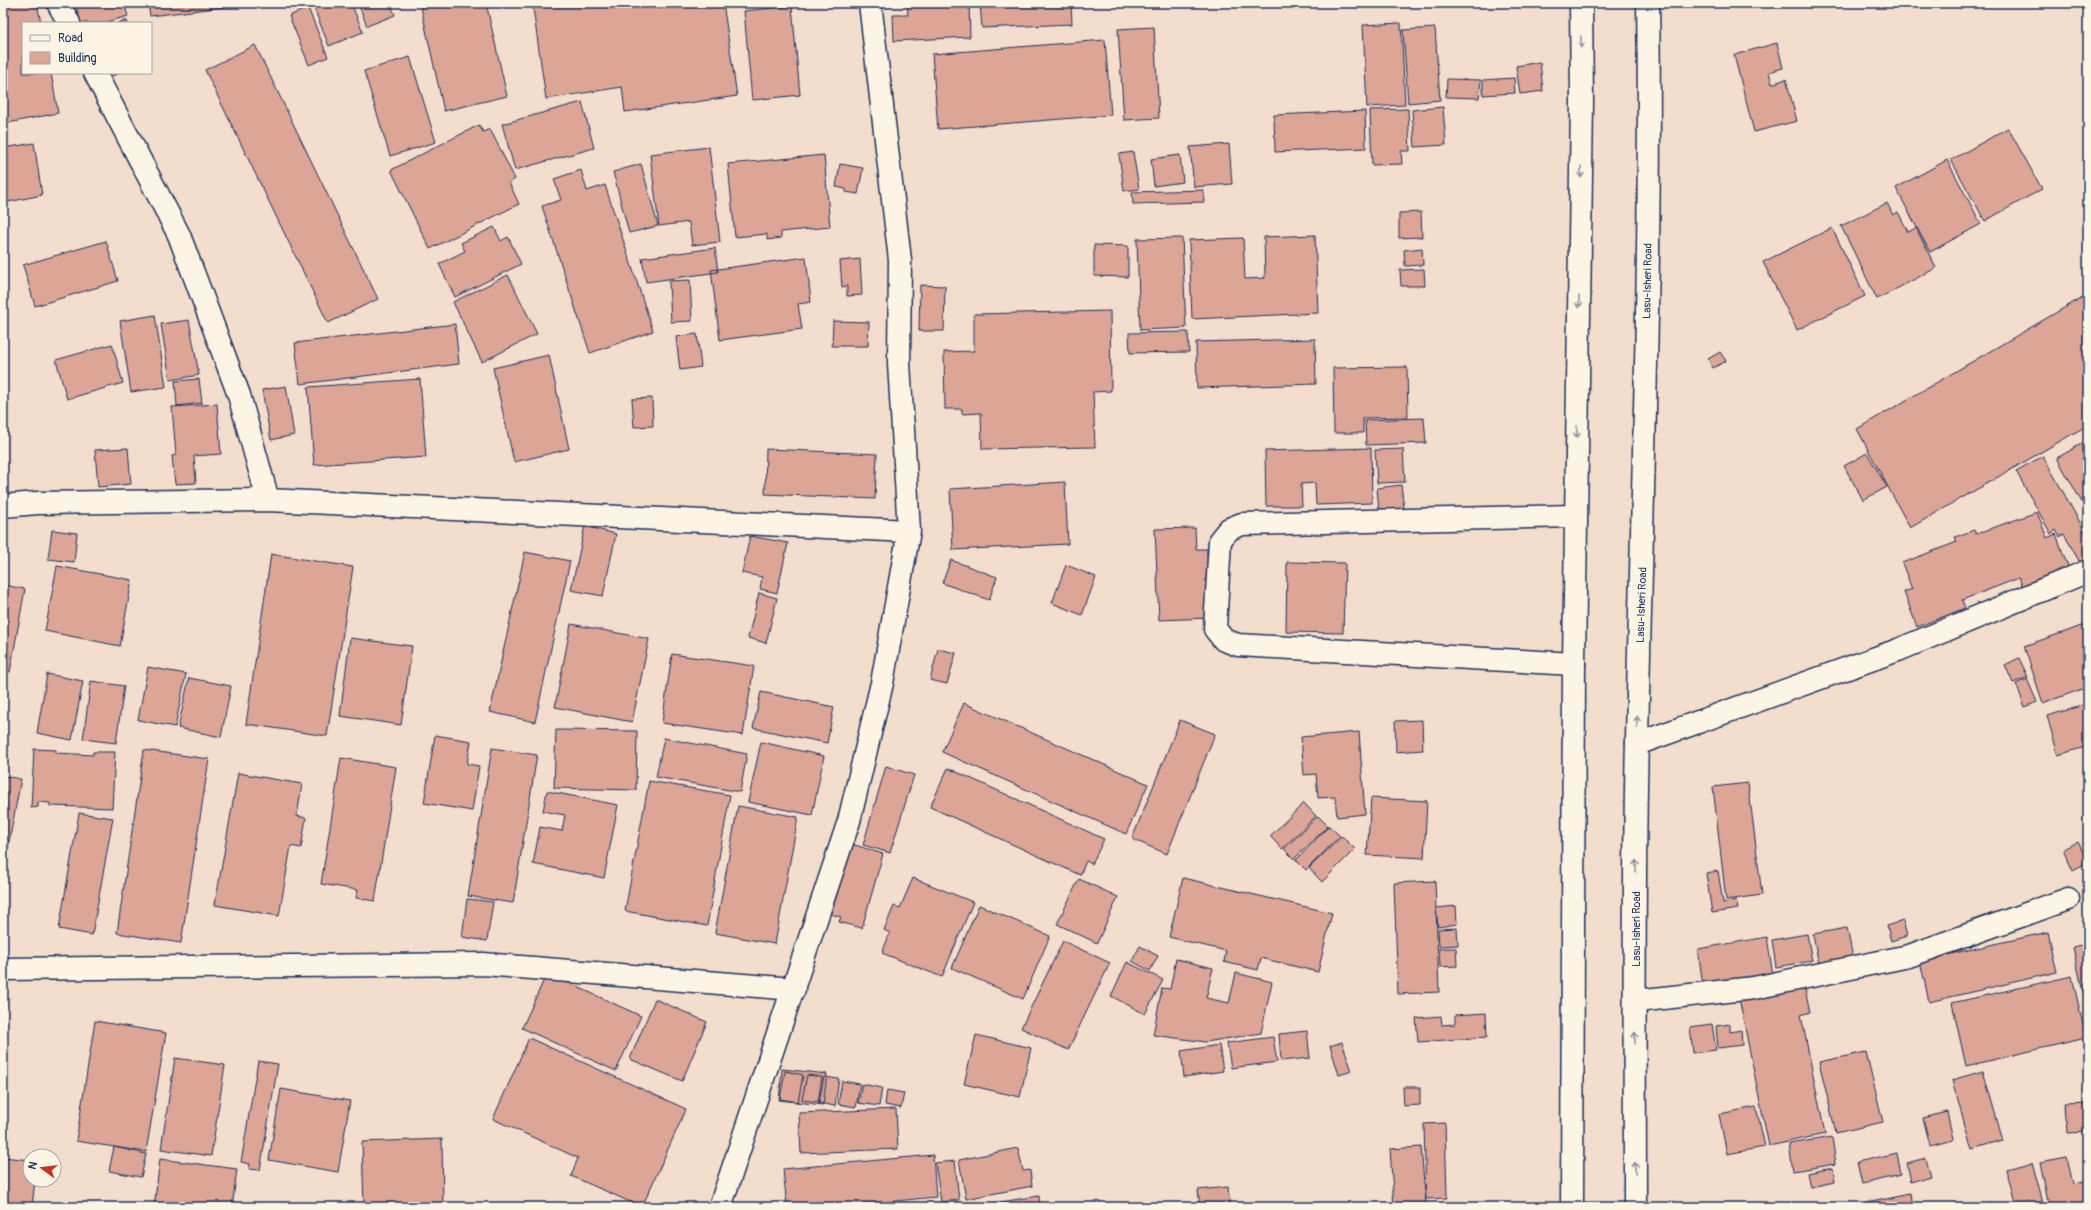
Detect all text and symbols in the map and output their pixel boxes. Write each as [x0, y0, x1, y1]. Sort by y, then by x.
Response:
legend [22, 22, 152, 74]
text: Road [58, 31, 83, 46]
one-way arrow [1577, 35, 1585, 48]
text: Building [58, 51, 97, 66]
one-way arrow [1577, 165, 1585, 178]
street label: Lasu-Isheri Road [1640, 243, 1655, 319]
one-way arrow [1575, 295, 1583, 308]
one-way arrow [1573, 425, 1581, 438]
street label: Lasu-Isheri Road [1634, 567, 1649, 643]
one-way arrow [1633, 716, 1641, 729]
one-way arrow [1632, 860, 1640, 873]
street label: Lasu-Isheri Road [1630, 891, 1643, 967]
one-way arrow [1632, 1032, 1639, 1045]
north arrow [22, 1148, 62, 1188]
text: N [26, 1160, 40, 1171]
one-way arrow [1631, 1162, 1639, 1175]

